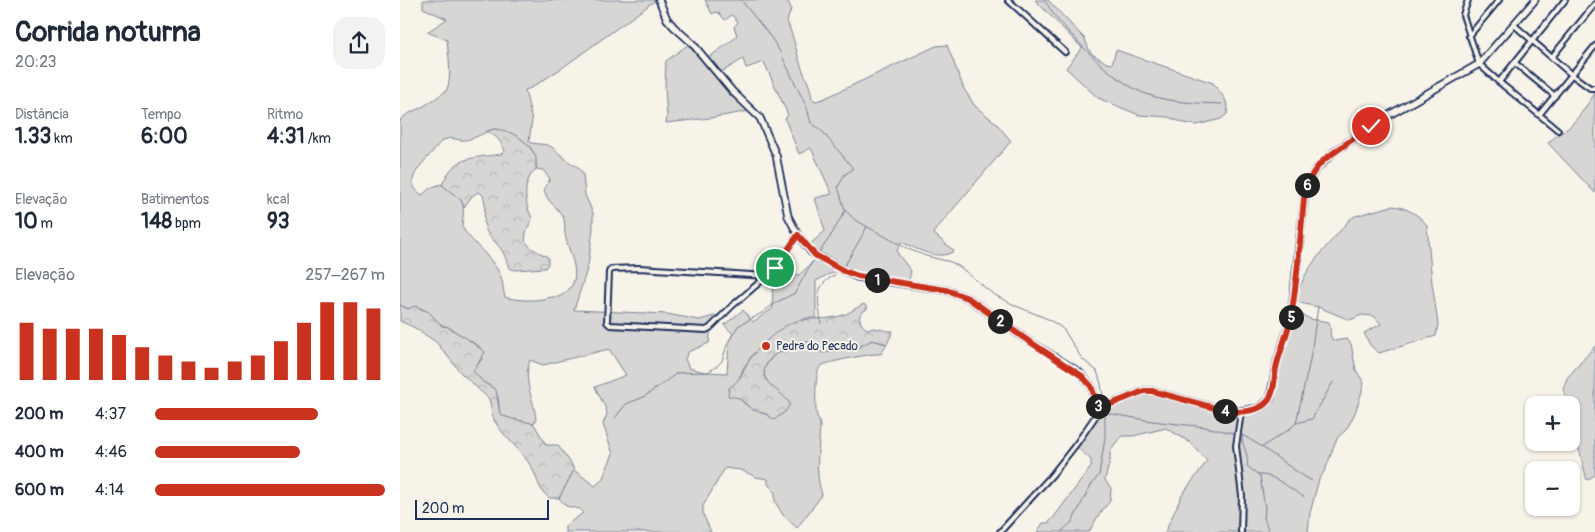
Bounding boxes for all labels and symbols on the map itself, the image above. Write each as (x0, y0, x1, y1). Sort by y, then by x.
pin (1350, 105, 1392, 147)
pin: 6 (1294, 172, 1320, 198)
pin (754, 247, 796, 289)
pin: 1 (864, 268, 890, 292)
pin: 5 (1278, 304, 1304, 330)
pin: 2 (988, 308, 1012, 334)
place label: Pedra do Pecado (776, 339, 858, 354)
marker: Pedra do Pecado (760, 340, 772, 352)
pin: 3 (1086, 394, 1110, 418)
pin: 4 (1212, 398, 1238, 424)
scale bar (415, 497, 549, 520)

